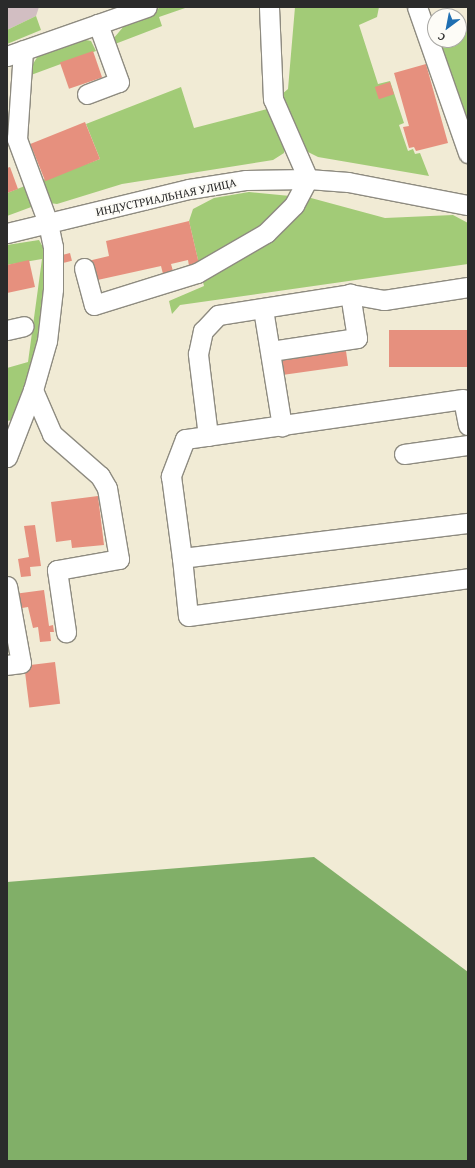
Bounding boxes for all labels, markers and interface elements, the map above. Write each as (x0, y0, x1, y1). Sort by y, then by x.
north arrow (427, 8, 467, 48)
text: С (434, 29, 448, 46)
street label: ИНДУСТРИАЛЬНАЯ УЛИЦА (94, 175, 238, 219)

